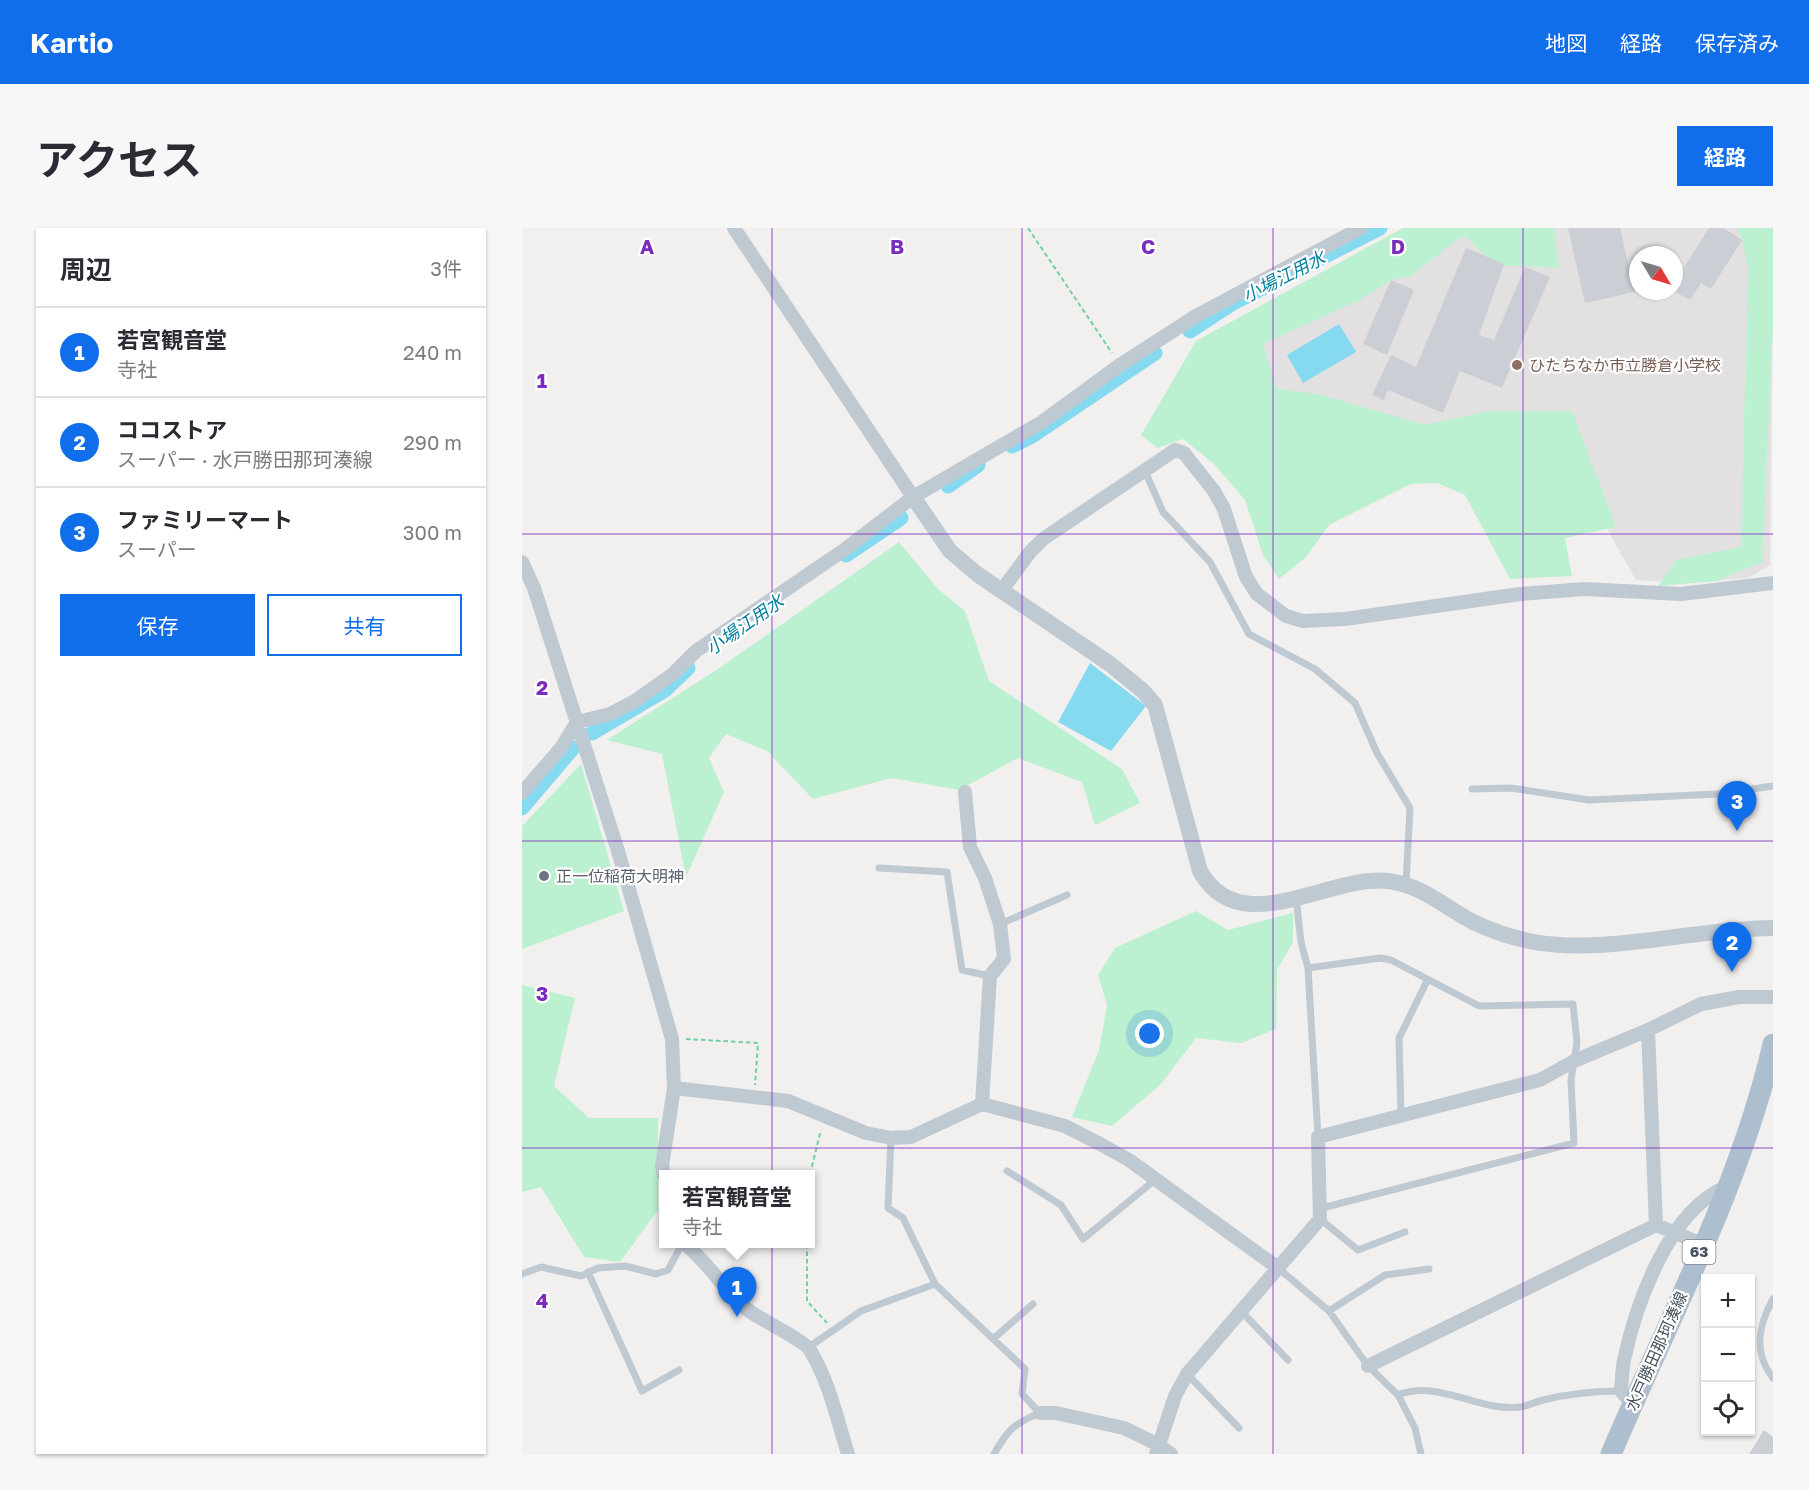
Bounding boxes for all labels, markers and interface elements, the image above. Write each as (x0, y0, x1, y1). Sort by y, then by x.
text: Kartio (30, 26, 113, 59)
text: 地図 (1545, 30, 1587, 56)
text: 経路 (1620, 30, 1662, 56)
text: 保存済み (1695, 30, 1779, 56)
button: 経路 (1677, 126, 1773, 186)
text: アクセス (36, 134, 202, 184)
text: A (640, 234, 654, 258)
text: B (890, 234, 904, 258)
text: C (1141, 234, 1155, 258)
text: D (1391, 234, 1405, 258)
water label: 小場江用水 (1238, 245, 1330, 306)
north arrow (1629, 246, 1683, 300)
text: 周辺 (60, 254, 112, 285)
text: 3件 (430, 256, 462, 280)
text: 若宮観音堂 (117, 326, 227, 353)
text: 1 (74, 340, 85, 364)
text: 240 m (403, 340, 462, 364)
place label: ひたちなか市立勝倉小学校 (1529, 355, 1721, 375)
text: 寺社 (117, 357, 157, 381)
marker: ひたちなか市立勝倉小学校 (1510, 358, 1524, 372)
text: 1 (537, 368, 547, 392)
text: ココストア (117, 416, 227, 443)
text: 2 (73, 430, 86, 454)
text: 290 m (403, 430, 462, 454)
text: スーパー · 水戸勝田那珂湊線 (117, 447, 373, 471)
text: ファミリーマート (117, 506, 293, 533)
text: 3 (73, 520, 86, 544)
text: 300 m (403, 520, 462, 544)
text: スーパー (117, 537, 197, 561)
water label: 小場江用水 (701, 588, 789, 659)
button: 保存 (60, 594, 255, 656)
button: 共有 (267, 594, 462, 656)
text: 2 (536, 675, 548, 699)
pin: 3 (1718, 782, 1756, 831)
place label: 正一位稲荷大明神 (556, 866, 684, 886)
marker: 正一位稲荷大明神 (537, 869, 551, 883)
pin: 2 (1712, 922, 1752, 972)
text: 3 (536, 981, 548, 1005)
your location (1135, 1019, 1164, 1048)
popup (659, 1170, 815, 1248)
text: 若宮観音堂 (682, 1183, 792, 1210)
text: 寺社 (682, 1214, 722, 1238)
road number: 63 (1682, 1240, 1716, 1264)
pin: 1 (718, 1268, 756, 1317)
map controls (1701, 1274, 1755, 1436)
button: + (1701, 1274, 1755, 1328)
text: 4 (536, 1288, 548, 1312)
street label: 水戸勝田那珂湊線 (1621, 1288, 1691, 1414)
button: − (1701, 1328, 1755, 1382)
button: locate (1701, 1382, 1755, 1436)

